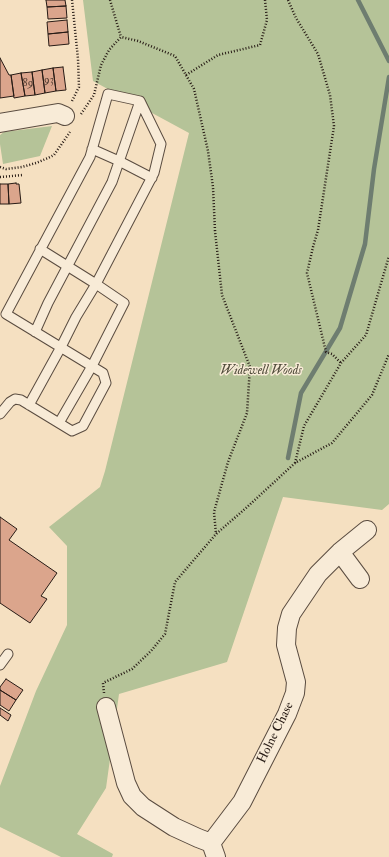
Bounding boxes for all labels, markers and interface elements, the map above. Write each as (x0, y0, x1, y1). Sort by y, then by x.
house number: 93 (44, 74, 54, 88)
house number: 89 (23, 77, 33, 91)
park label: Widewell Woods (220, 363, 302, 379)
street label: Holne Chase (254, 700, 298, 766)

